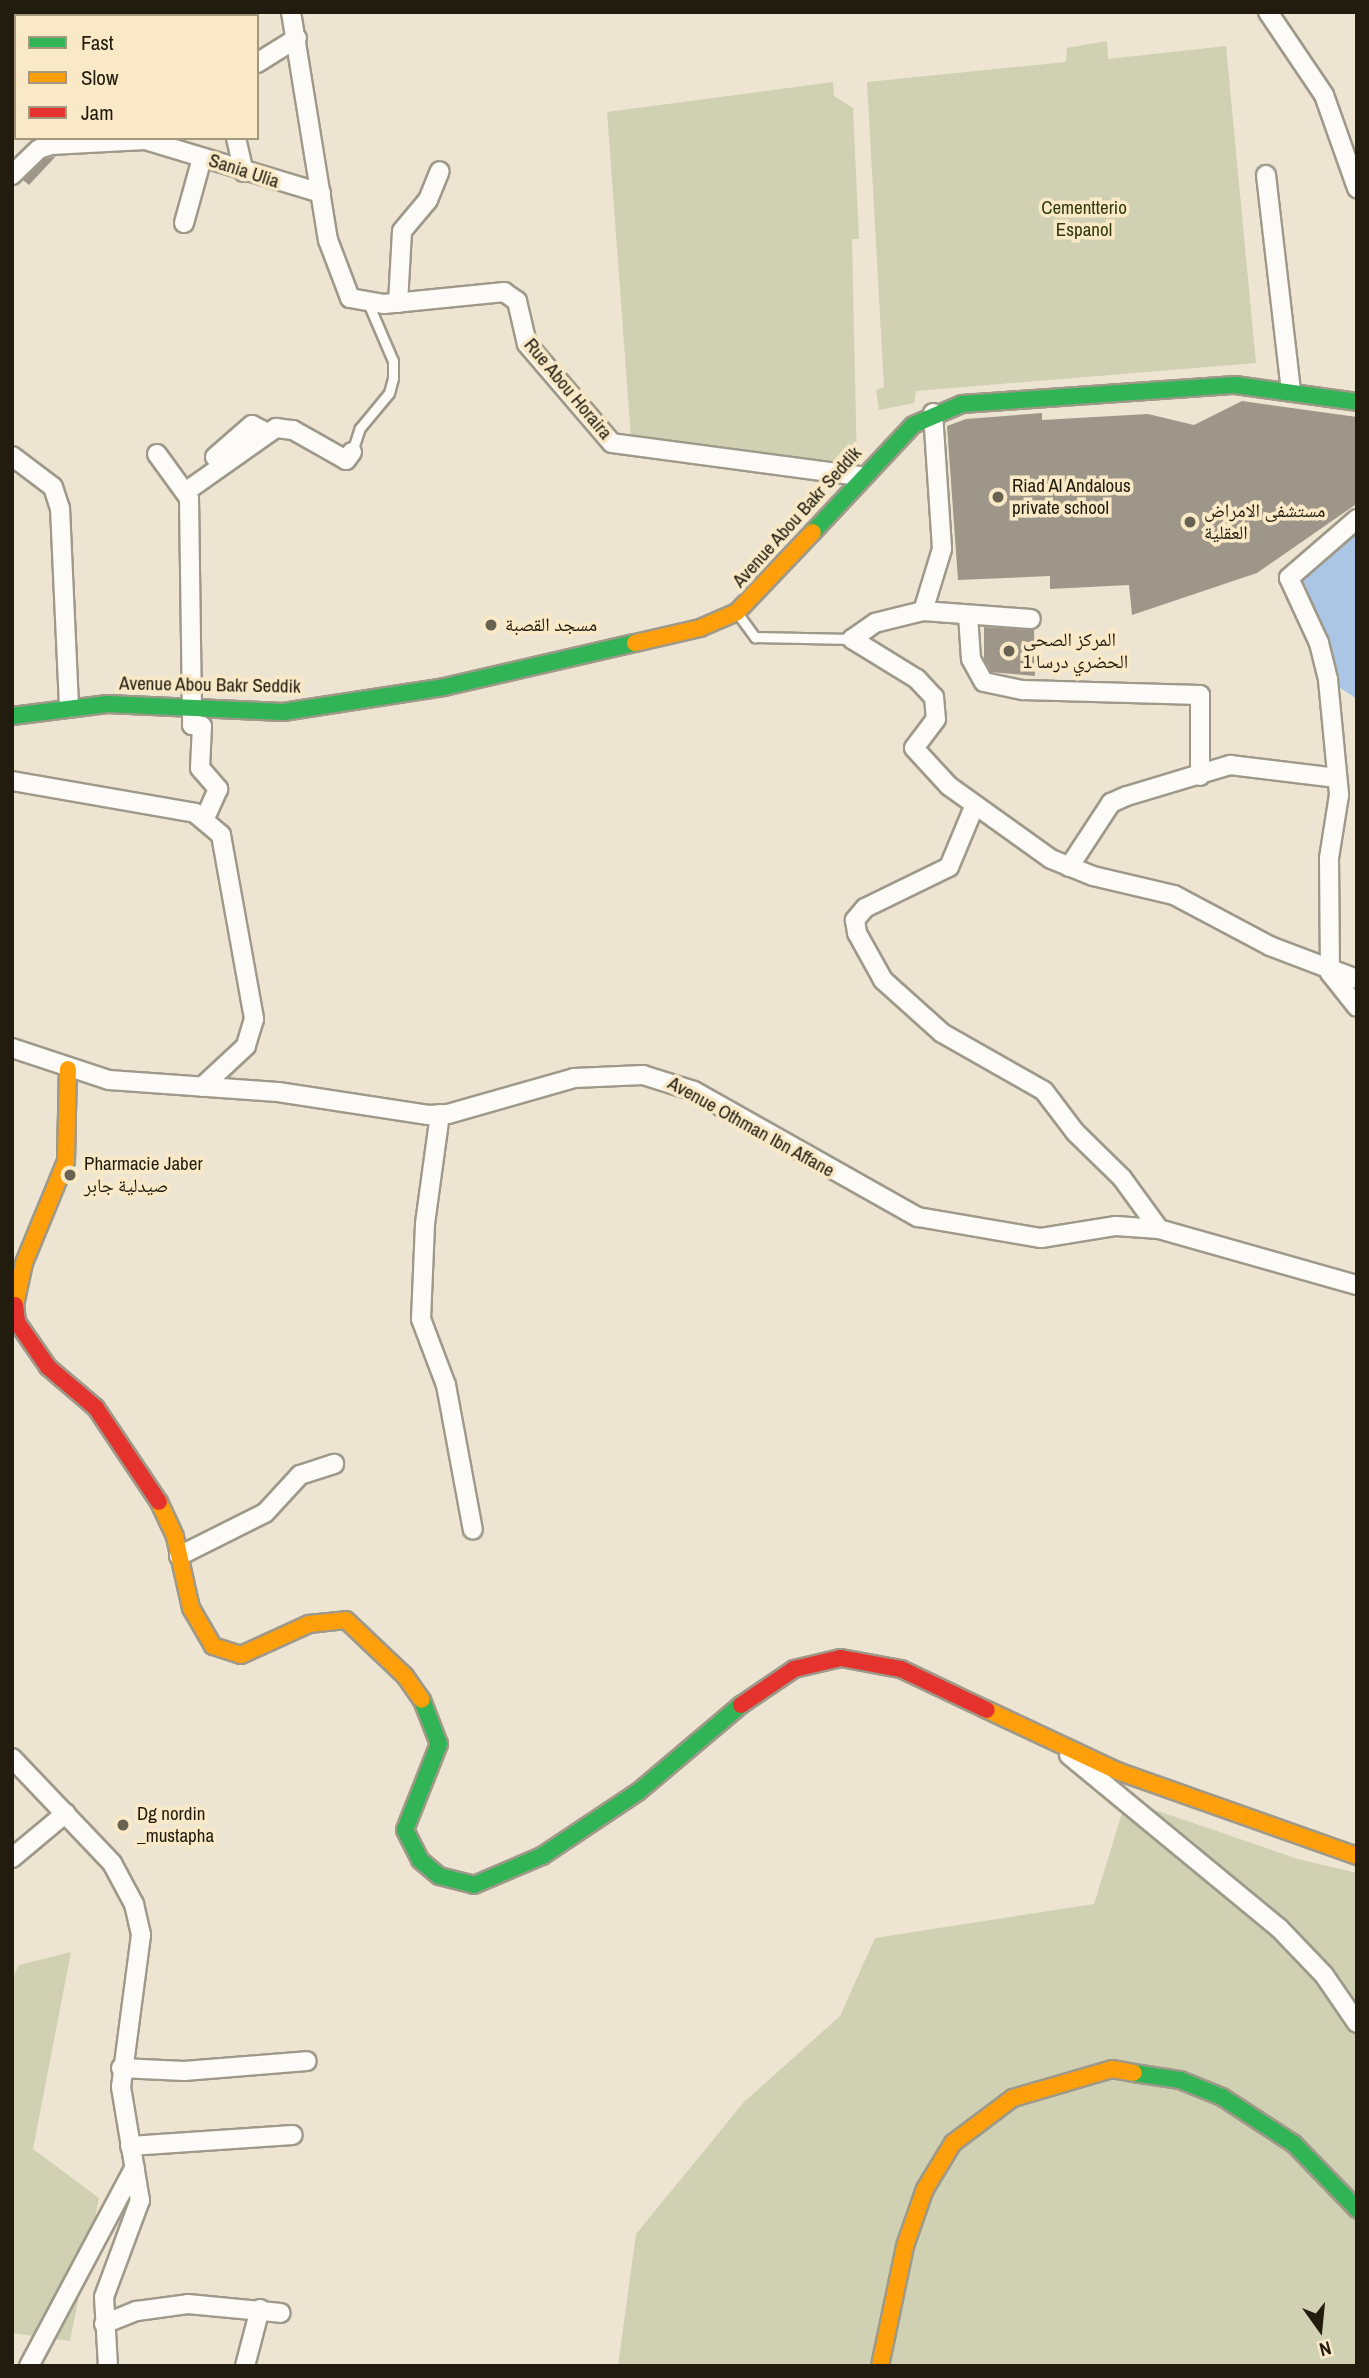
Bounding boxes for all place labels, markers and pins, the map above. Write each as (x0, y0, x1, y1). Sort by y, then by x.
place label: Riad Al Andalous private school (1012, 475, 1132, 519)
marker: Riad Al Andalous private school (990, 489, 1006, 505)
place label: مستشفى الامراض العقلية (1204, 500, 1325, 544)
marker: مستشفى الامراض العقلية (1182, 514, 1198, 530)
place label: مسجد القصبة (505, 614, 597, 636)
marker: مسجد القصبة (483, 617, 499, 633)
place label: المركز الصحي الحضري درسا 1 (1023, 629, 1128, 673)
marker: المركز الصحي الحضري درسا 1 (1001, 643, 1017, 659)
place label: Pharmacie Jaber صيدلية جابر (84, 1153, 203, 1197)
marker: Pharmacie Jaber صيدلية جابر (62, 1167, 78, 1183)
place label: Dg nordin _mustapha (137, 1803, 214, 1847)
marker: Dg nordin _mustapha (115, 1817, 131, 1833)

